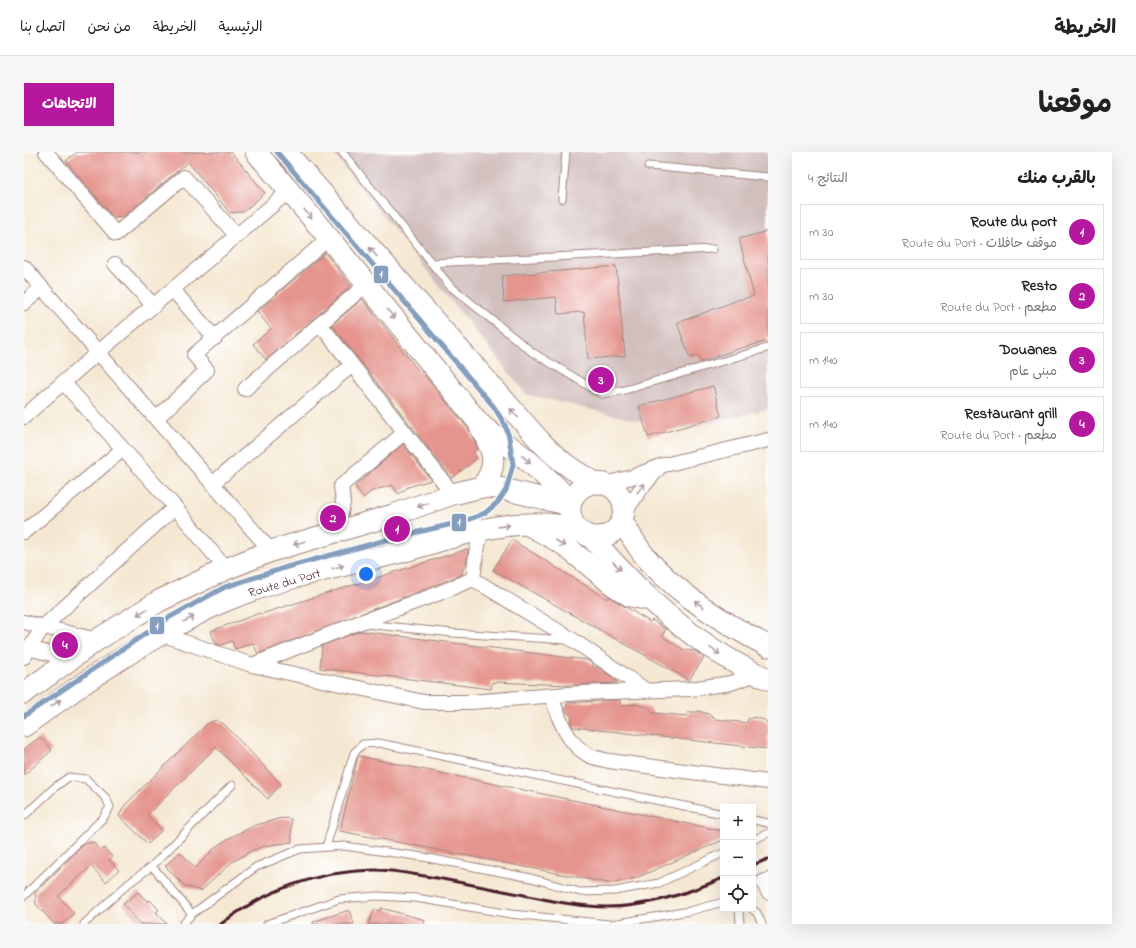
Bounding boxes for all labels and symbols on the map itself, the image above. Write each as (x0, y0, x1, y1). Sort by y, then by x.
one-way arrow (304, 208, 313, 219)
one-way arrow (369, 247, 378, 257)
line badge: 1 (373, 265, 389, 284)
text: 1 (379, 267, 383, 283)
one-way arrow (386, 308, 395, 319)
pin: 3 (588, 365, 614, 395)
one-way arrow (510, 407, 519, 418)
one-way arrow (521, 455, 531, 464)
one-way arrow (637, 483, 646, 494)
one-way arrow (418, 501, 430, 509)
pin: 2 (320, 503, 346, 533)
line badge: 1 (451, 513, 467, 532)
pin: 1 (384, 514, 410, 544)
text: 1 (457, 515, 461, 531)
one-way arrow (497, 522, 510, 530)
one-way arrow (293, 540, 306, 547)
one-way arrow (554, 540, 566, 548)
one-way arrow (612, 561, 622, 571)
one-way arrow (331, 563, 344, 571)
street label: Route du Port (246, 564, 324, 603)
your location (356, 564, 376, 584)
one-way arrow (694, 599, 705, 608)
one-way arrow (137, 608, 148, 616)
one-way arrow (183, 614, 195, 622)
line badge: 1 (149, 616, 165, 635)
text: 1 (155, 619, 159, 635)
pin: 4 (52, 630, 78, 660)
one-way arrow (710, 647, 721, 655)
one-way arrow (50, 699, 61, 707)

